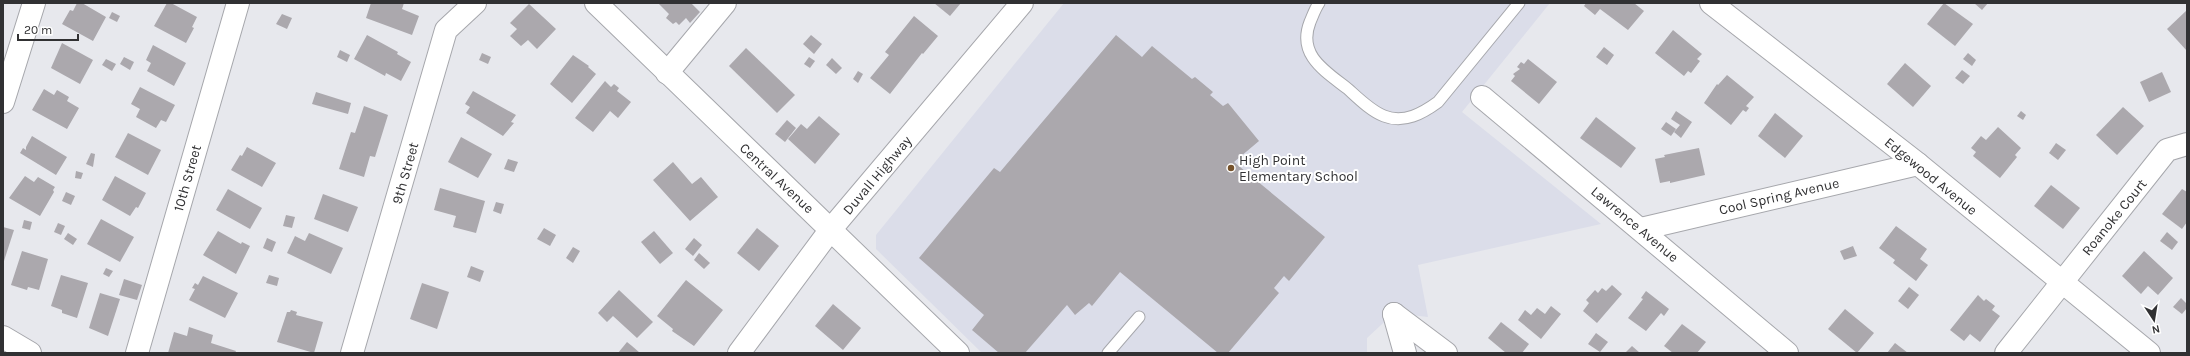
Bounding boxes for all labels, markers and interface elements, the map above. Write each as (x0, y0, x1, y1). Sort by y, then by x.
scale bar (18, 16, 78, 42)
text: 20 m (24, 23, 52, 37)
street label: Duvall Highway (839, 132, 916, 218)
street label: Edgewood Avenue (1881, 134, 1980, 219)
street label: 9th Street (389, 140, 422, 206)
street label: Central Avenue (736, 140, 817, 217)
street label: 10th Street (170, 143, 205, 213)
place label: High Point Elementary School (1239, 152, 1358, 185)
marker: High Point Elementary School (1226, 163, 1236, 173)
street label: Cool Spring Avenue (1717, 174, 1841, 219)
street label: Roanoke Court (2078, 176, 2150, 259)
street label: Lawrence Avenue (1588, 183, 1682, 266)
north arrow (2134, 300, 2174, 340)
text: N (2151, 322, 2161, 336)

